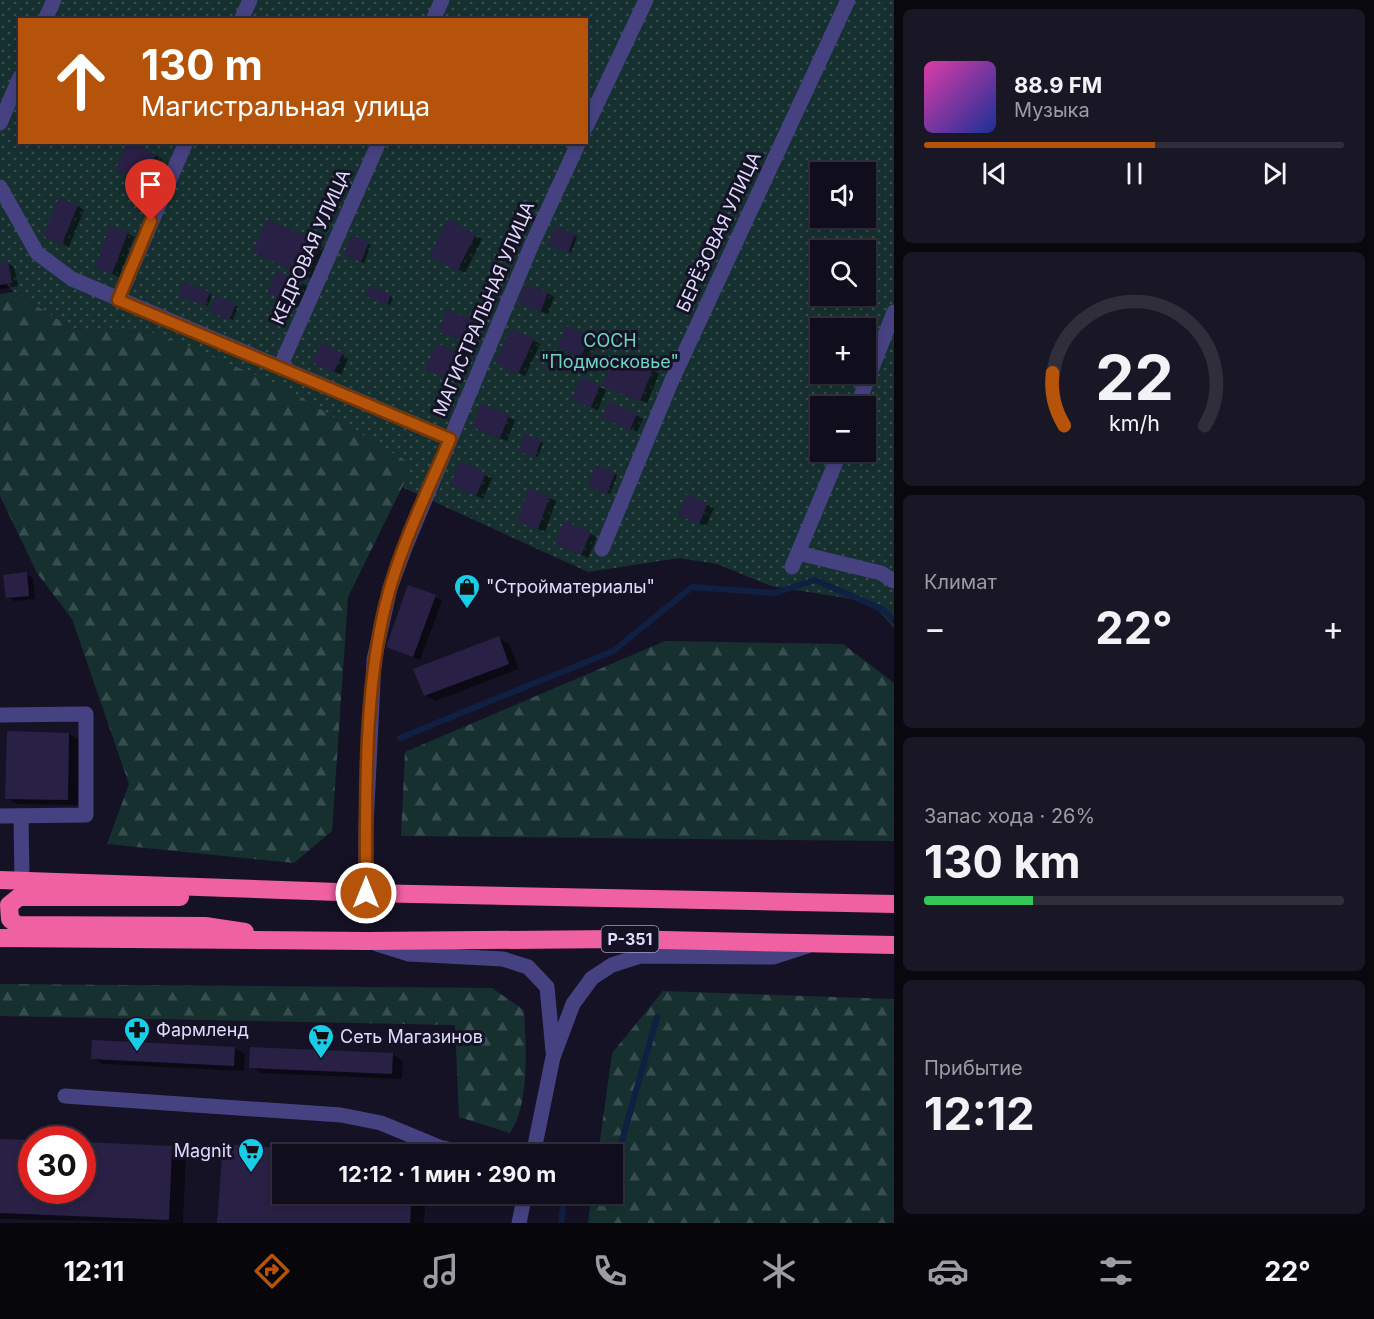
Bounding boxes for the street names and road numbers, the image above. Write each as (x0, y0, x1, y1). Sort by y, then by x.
street label: БЕРЁЗОВАЯ УЛИЦА (671, 148, 765, 315)
street label: КЕДРОВАЯ УЛИЦА (267, 166, 354, 328)
street label: МАГИСТРАЛЬНАЯ УЛИЦА (429, 198, 538, 419)
road number: Р-351 (602, 926, 658, 952)

